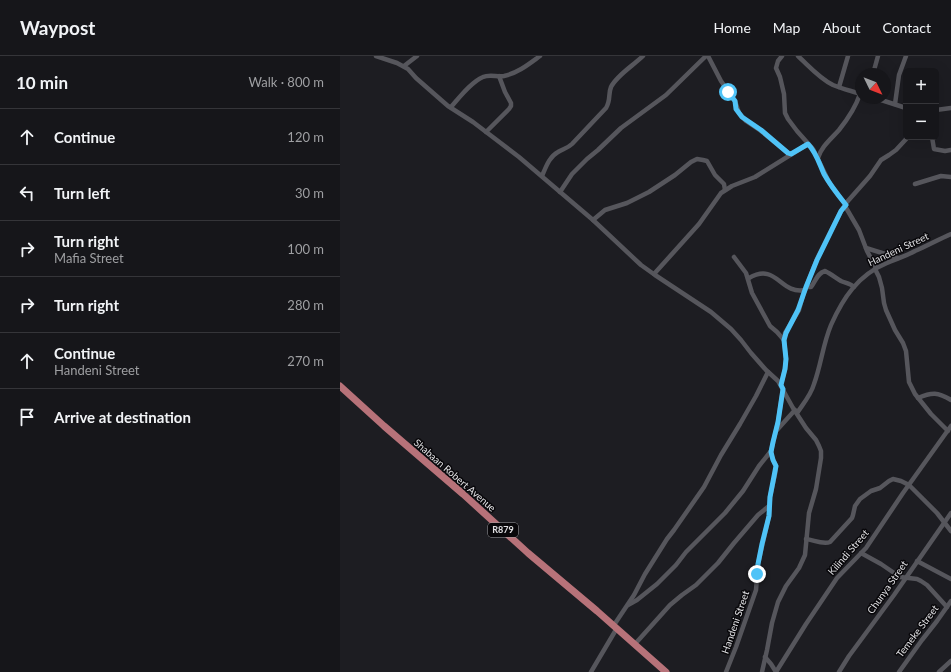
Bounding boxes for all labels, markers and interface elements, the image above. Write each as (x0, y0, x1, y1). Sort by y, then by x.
text: Waypost (20, 16, 95, 39)
text: Home (713, 19, 751, 36)
text: Map (773, 19, 800, 36)
text: About (822, 19, 860, 36)
text: Contact (882, 19, 931, 36)
north arrow (855, 68, 891, 104)
map controls (903, 68, 939, 140)
button: + (903, 68, 939, 104)
text: 10 min (16, 72, 68, 93)
text: Walk · 800 m (248, 74, 324, 90)
route start (719, 83, 737, 101)
button: − (903, 104, 939, 140)
icon: ahead (16, 126, 38, 148)
text: Continue (54, 128, 115, 146)
text: 120 m (287, 129, 324, 145)
icon: left (16, 182, 38, 204)
text: Turn left (54, 184, 110, 202)
text: 30 m (295, 185, 324, 201)
street label: Handeni Street (866, 229, 931, 268)
text: Turn right (54, 232, 119, 250)
icon: right (16, 238, 38, 260)
text: 100 m (287, 241, 324, 257)
text: Mafia Street (54, 250, 124, 266)
icon: right (16, 294, 38, 316)
text: Turn right (54, 296, 119, 314)
text: 280 m (287, 297, 324, 313)
text: Continue (54, 344, 115, 362)
icon: ahead (16, 350, 38, 372)
text: 270 m (287, 353, 324, 369)
text: Handeni Street (54, 362, 140, 378)
icon: arrive (16, 406, 38, 428)
text: Arrive at destination (54, 408, 191, 426)
street label: Shabaan Robert Avenue (412, 436, 498, 514)
road number: R879 (488, 523, 518, 537)
street label: Kilindi Street (825, 527, 871, 577)
street label: Chunya Street (864, 558, 910, 616)
route end (748, 565, 766, 583)
street label: Handeni Street (719, 589, 752, 655)
street label: Temeke Street (893, 602, 941, 660)

